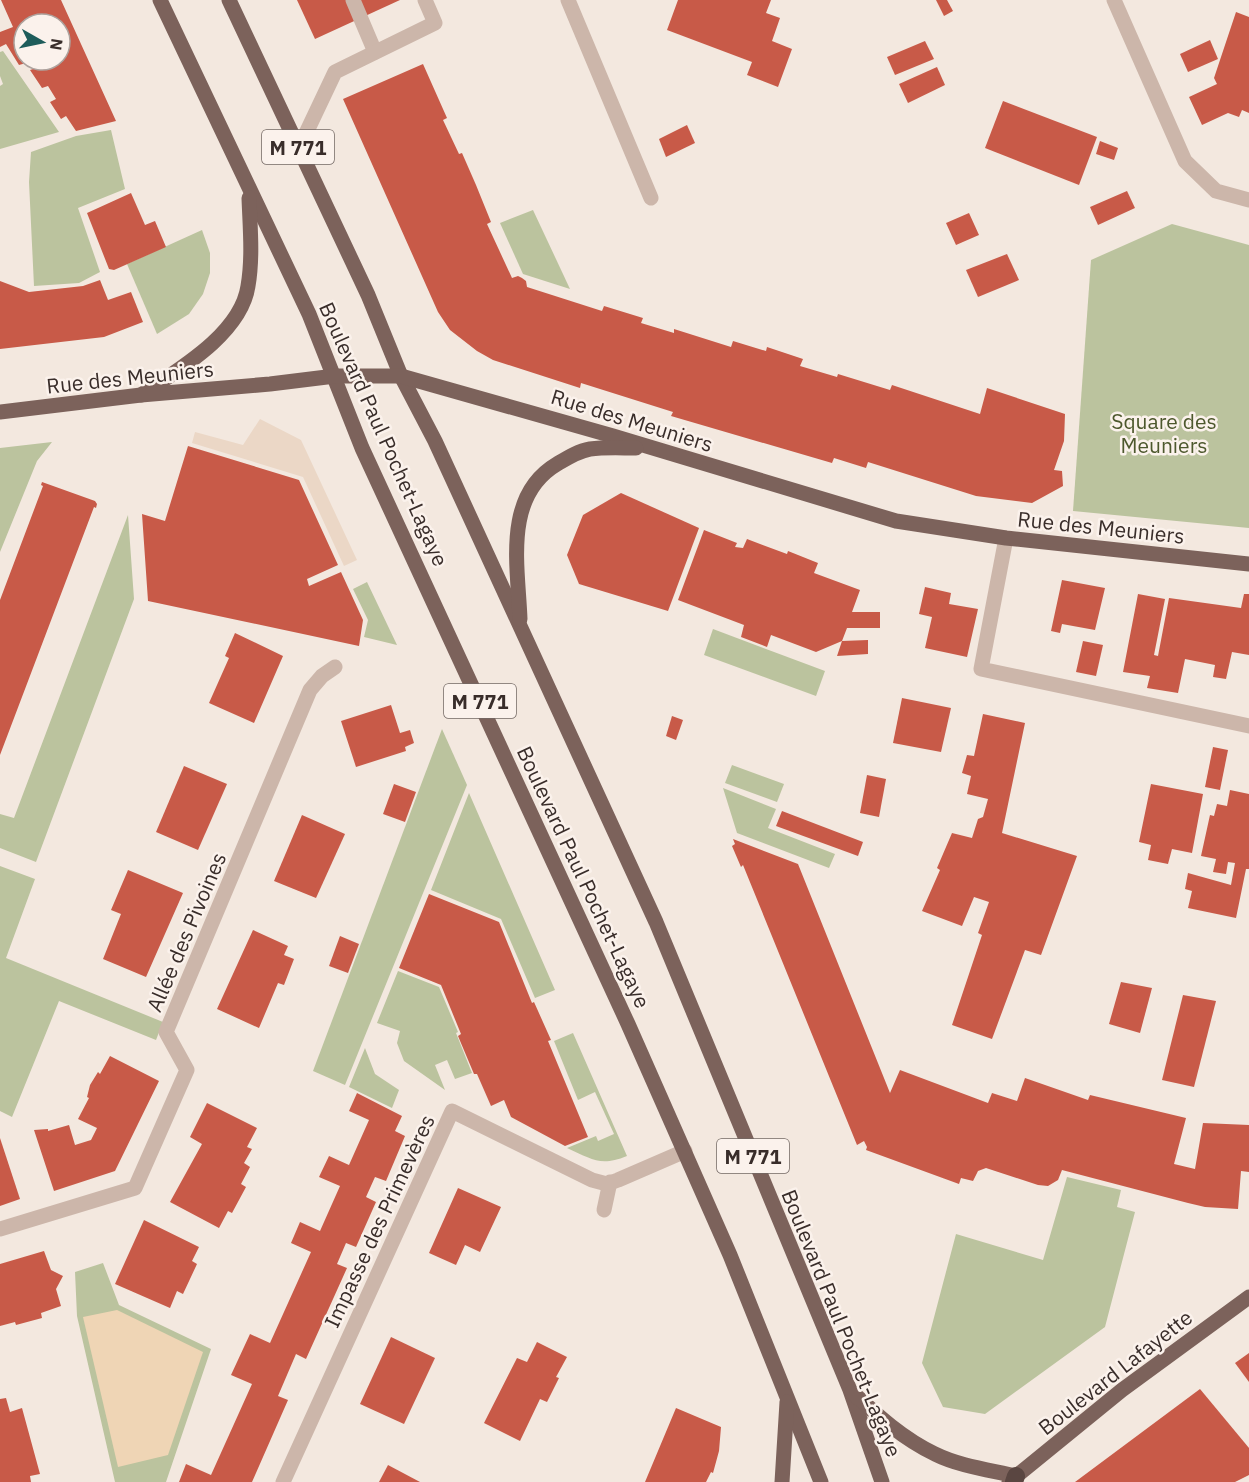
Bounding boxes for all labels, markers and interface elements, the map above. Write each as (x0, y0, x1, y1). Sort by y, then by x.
north arrow (12, 12, 72, 72)
text: N (46, 37, 68, 52)
road number: M 771 (262, 130, 334, 164)
street label: Boulevard Paul Pochet-Lagaye (313, 298, 455, 570)
street label: Rue des Meuniers (45, 354, 215, 400)
street label: Rue des Meuniers (548, 382, 716, 458)
park label: Square des Meuniers (1111, 407, 1217, 459)
street label: Rue des Meuniers (1016, 504, 1186, 550)
road number: M 771 (444, 684, 516, 718)
street label: Boulevard Paul Pochet-Lagaye (511, 741, 657, 1013)
street label: Allée des Pivoines (140, 848, 232, 1016)
street label: Impasse des Primevères (317, 1110, 441, 1332)
road number: M 771 (717, 1139, 789, 1173)
street label: Boulevard Paul Pochet-Lagaye (775, 1185, 909, 1461)
street label: Boulevard Lafayette (1032, 1303, 1198, 1441)

